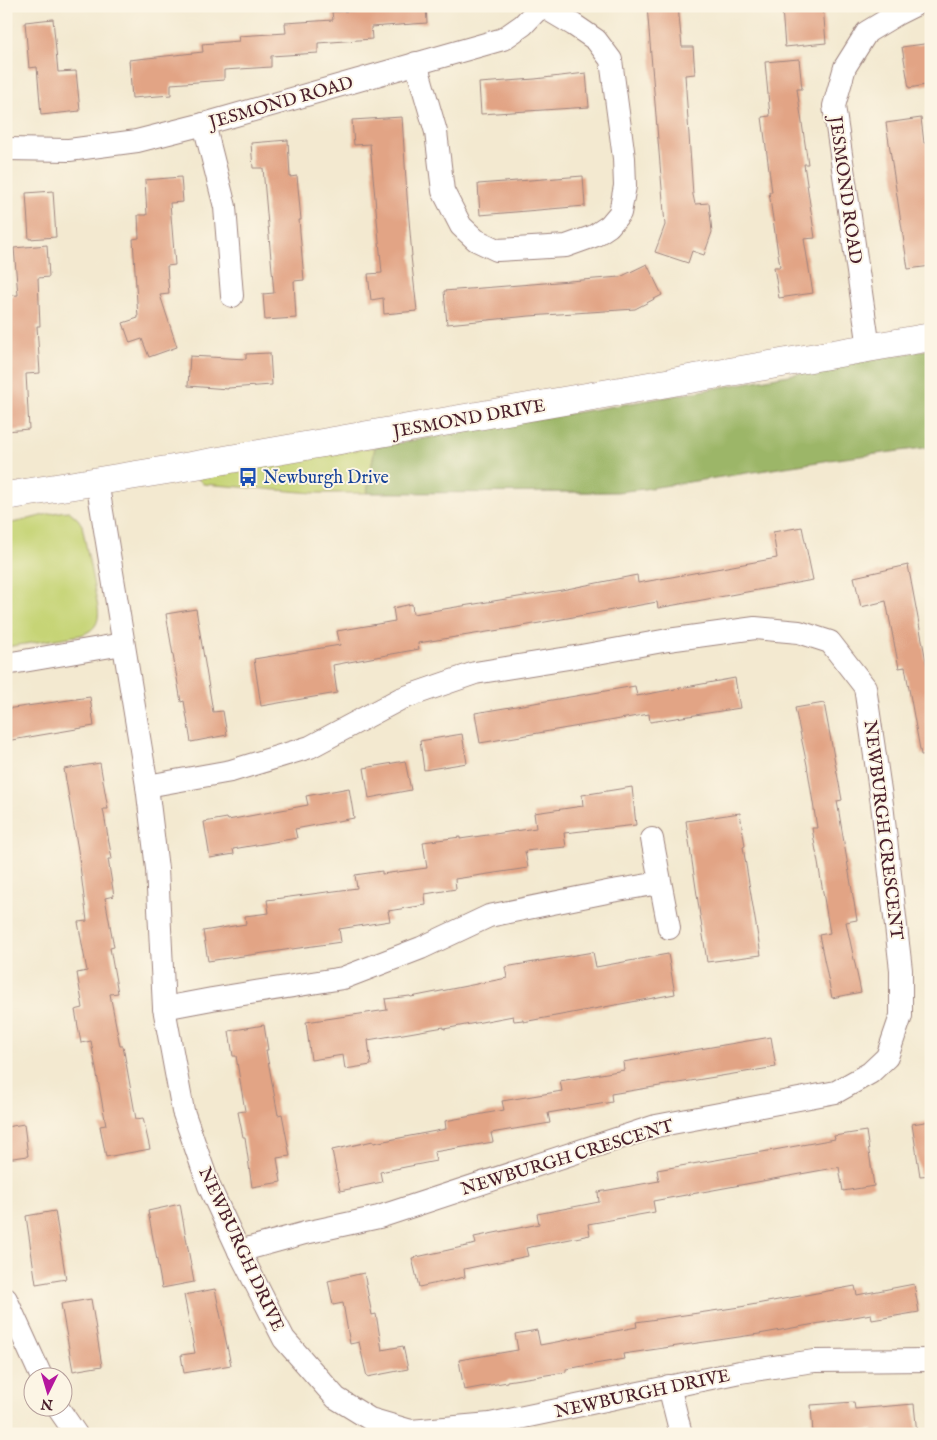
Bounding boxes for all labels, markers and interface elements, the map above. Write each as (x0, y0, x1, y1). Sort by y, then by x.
street label: JESMOND ROAD (205, 72, 356, 136)
street label: JESMOND ROAD (822, 113, 866, 266)
street label: JESMOND DRIVE (389, 395, 547, 445)
bus stop icon: Newburgh Drive (237, 466, 259, 488)
place label: Newburgh Drive (263, 467, 389, 490)
street label: NEWBURGH CRESCENT (858, 719, 907, 941)
street label: NEWBURGH CRESCENT (458, 1115, 676, 1202)
street label: NEWBURGH DRIVE (192, 1164, 289, 1335)
street label: NEWBURGH DRIVE (553, 1365, 732, 1424)
north arrow (22, 1368, 72, 1418)
text: N (40, 1394, 55, 1414)

